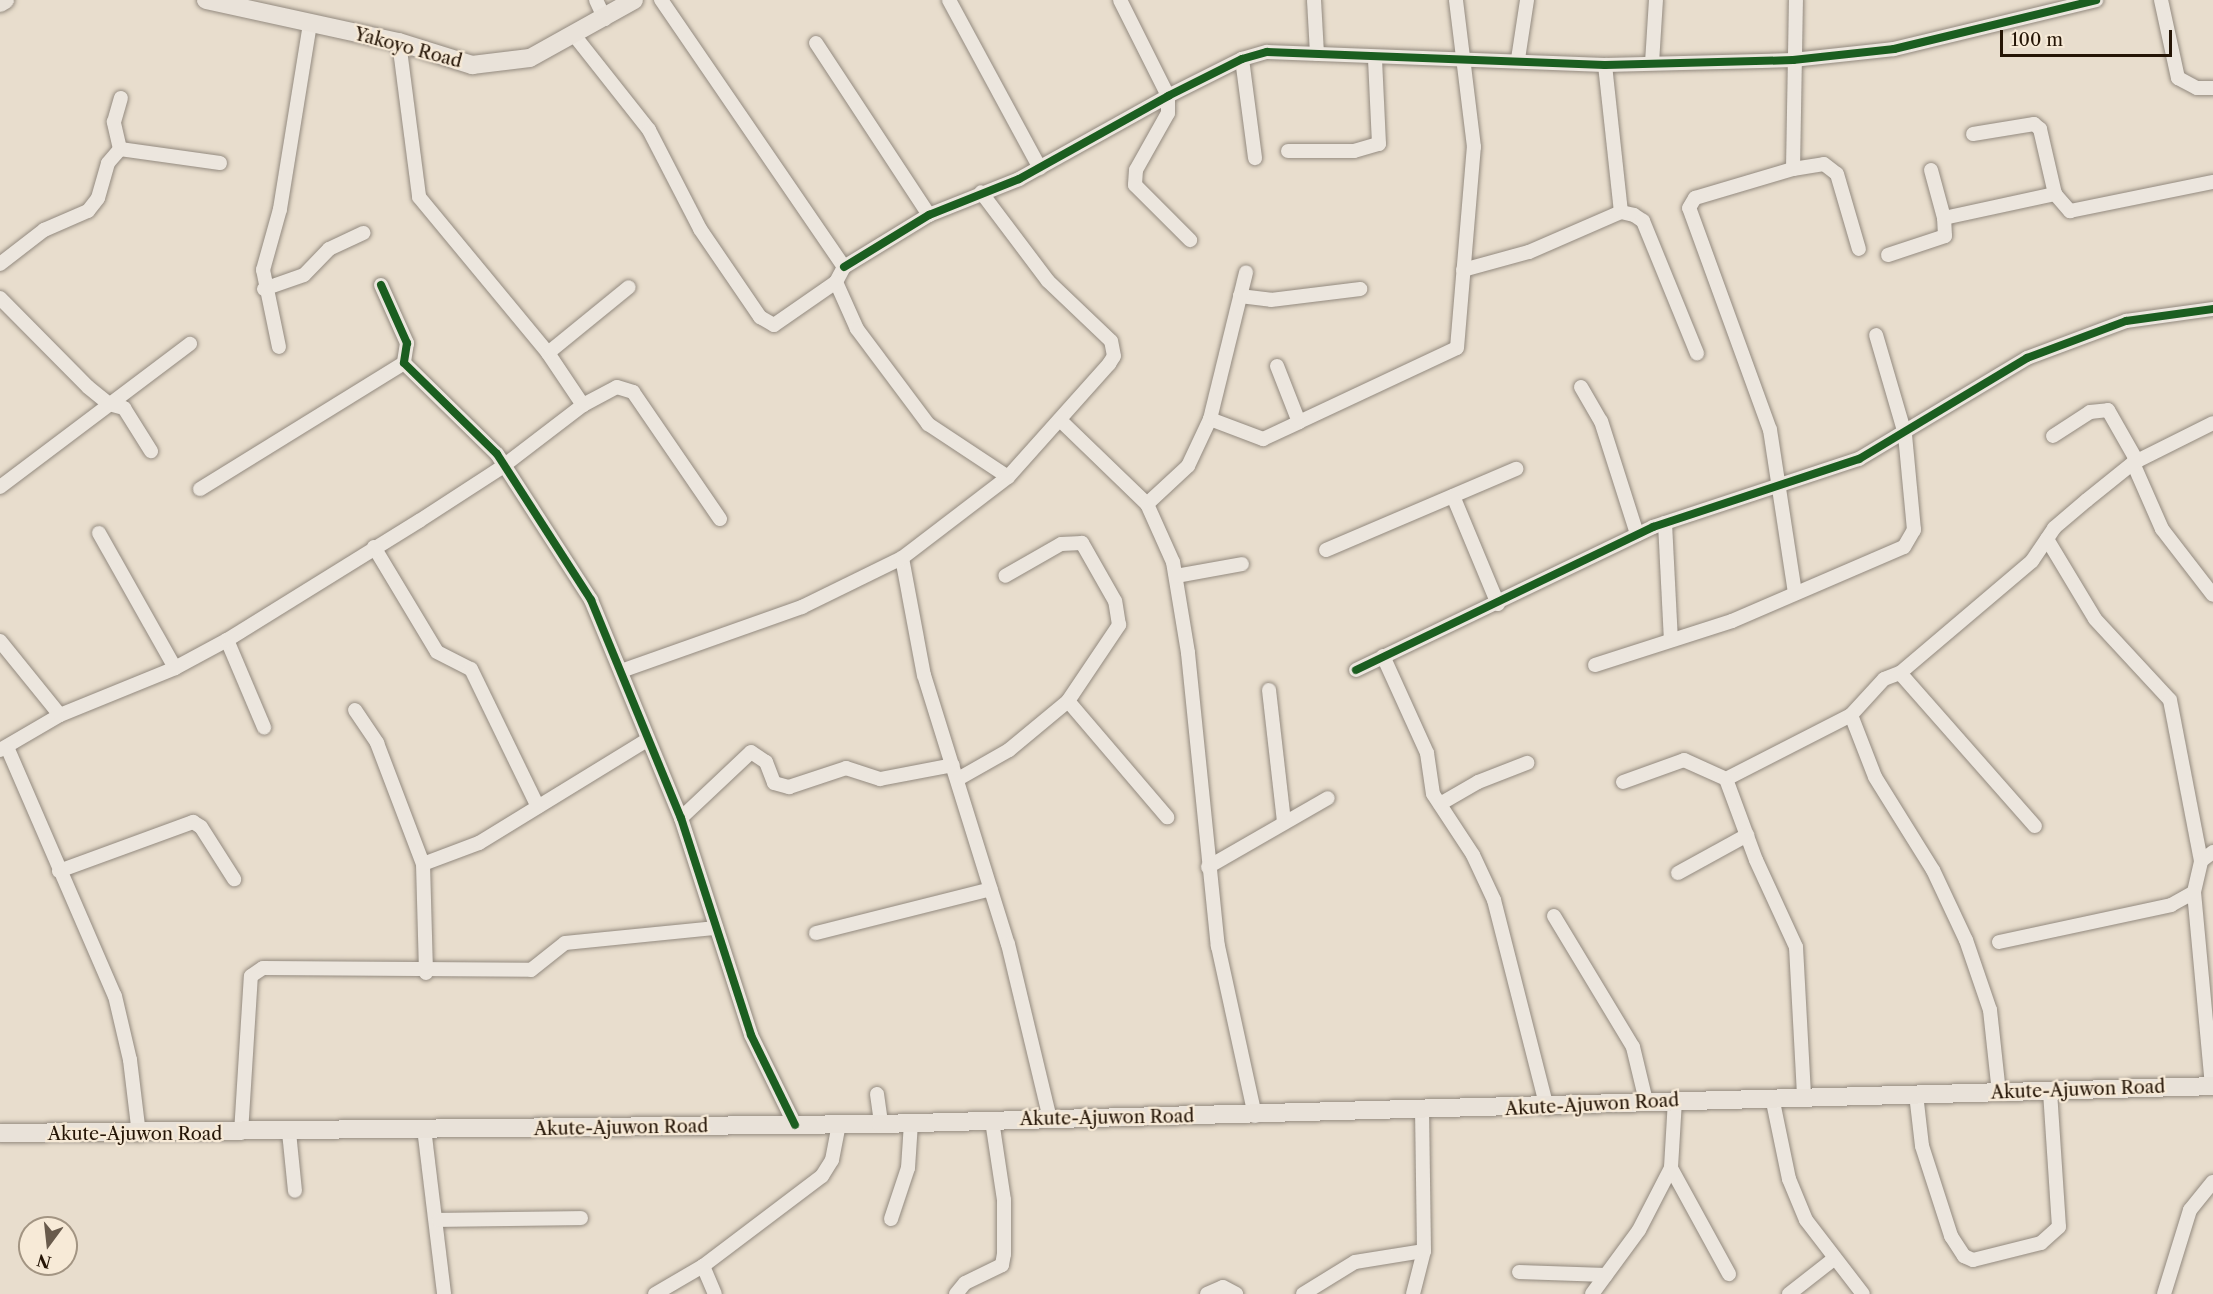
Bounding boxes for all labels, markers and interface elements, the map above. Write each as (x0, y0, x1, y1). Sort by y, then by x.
scale bar (2003, 18, 2176, 56)
street label: Yakoyo Road (352, 23, 464, 73)
text: 100 m (2011, 29, 2063, 51)
street label: Akute-Ajuwon Road (1990, 1076, 2166, 1104)
street label: Akute-Ajuwon Road (1504, 1090, 1680, 1120)
street label: Akute-Ajuwon Road (1020, 1106, 1194, 1130)
street label: Akute-Ajuwon Road (534, 1116, 708, 1140)
street label: Akute-Ajuwon Road (48, 1123, 222, 1145)
north arrow (18, 1216, 78, 1276)
text: N (35, 1250, 53, 1273)

